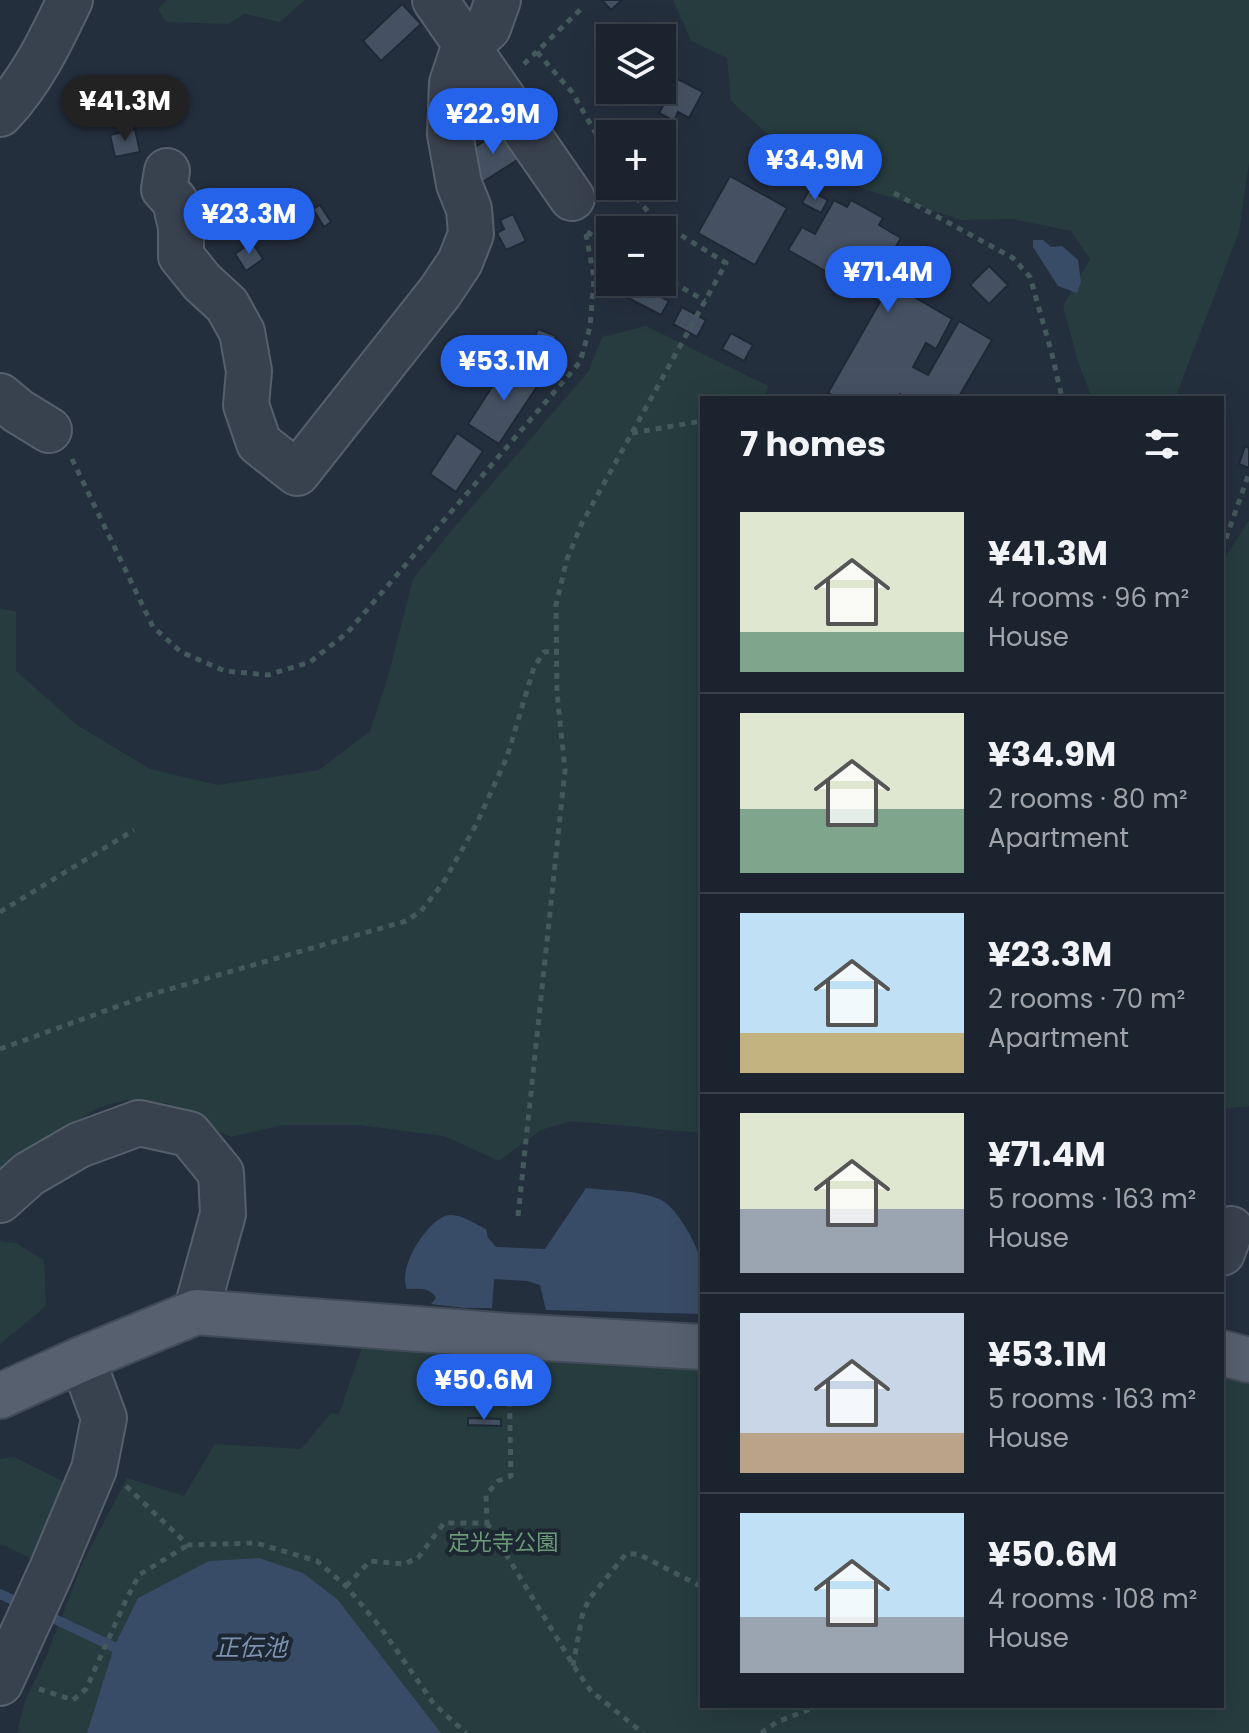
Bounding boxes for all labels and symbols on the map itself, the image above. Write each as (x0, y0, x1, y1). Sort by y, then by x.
pin: ¥41.3M (60, 75, 190, 143)
pin: ¥22.9M (428, 88, 558, 156)
pin: ¥34.9M (750, 134, 880, 202)
pin: ¥23.3M (184, 188, 314, 256)
pin: ¥71.4M (823, 246, 953, 314)
pin: ¥53.1M (439, 335, 569, 403)
pin: ¥50.6M (419, 1354, 549, 1422)
park label: 定光寺公園 (448, 1527, 558, 1558)
water label: 正伝池 (215, 1631, 289, 1664)

